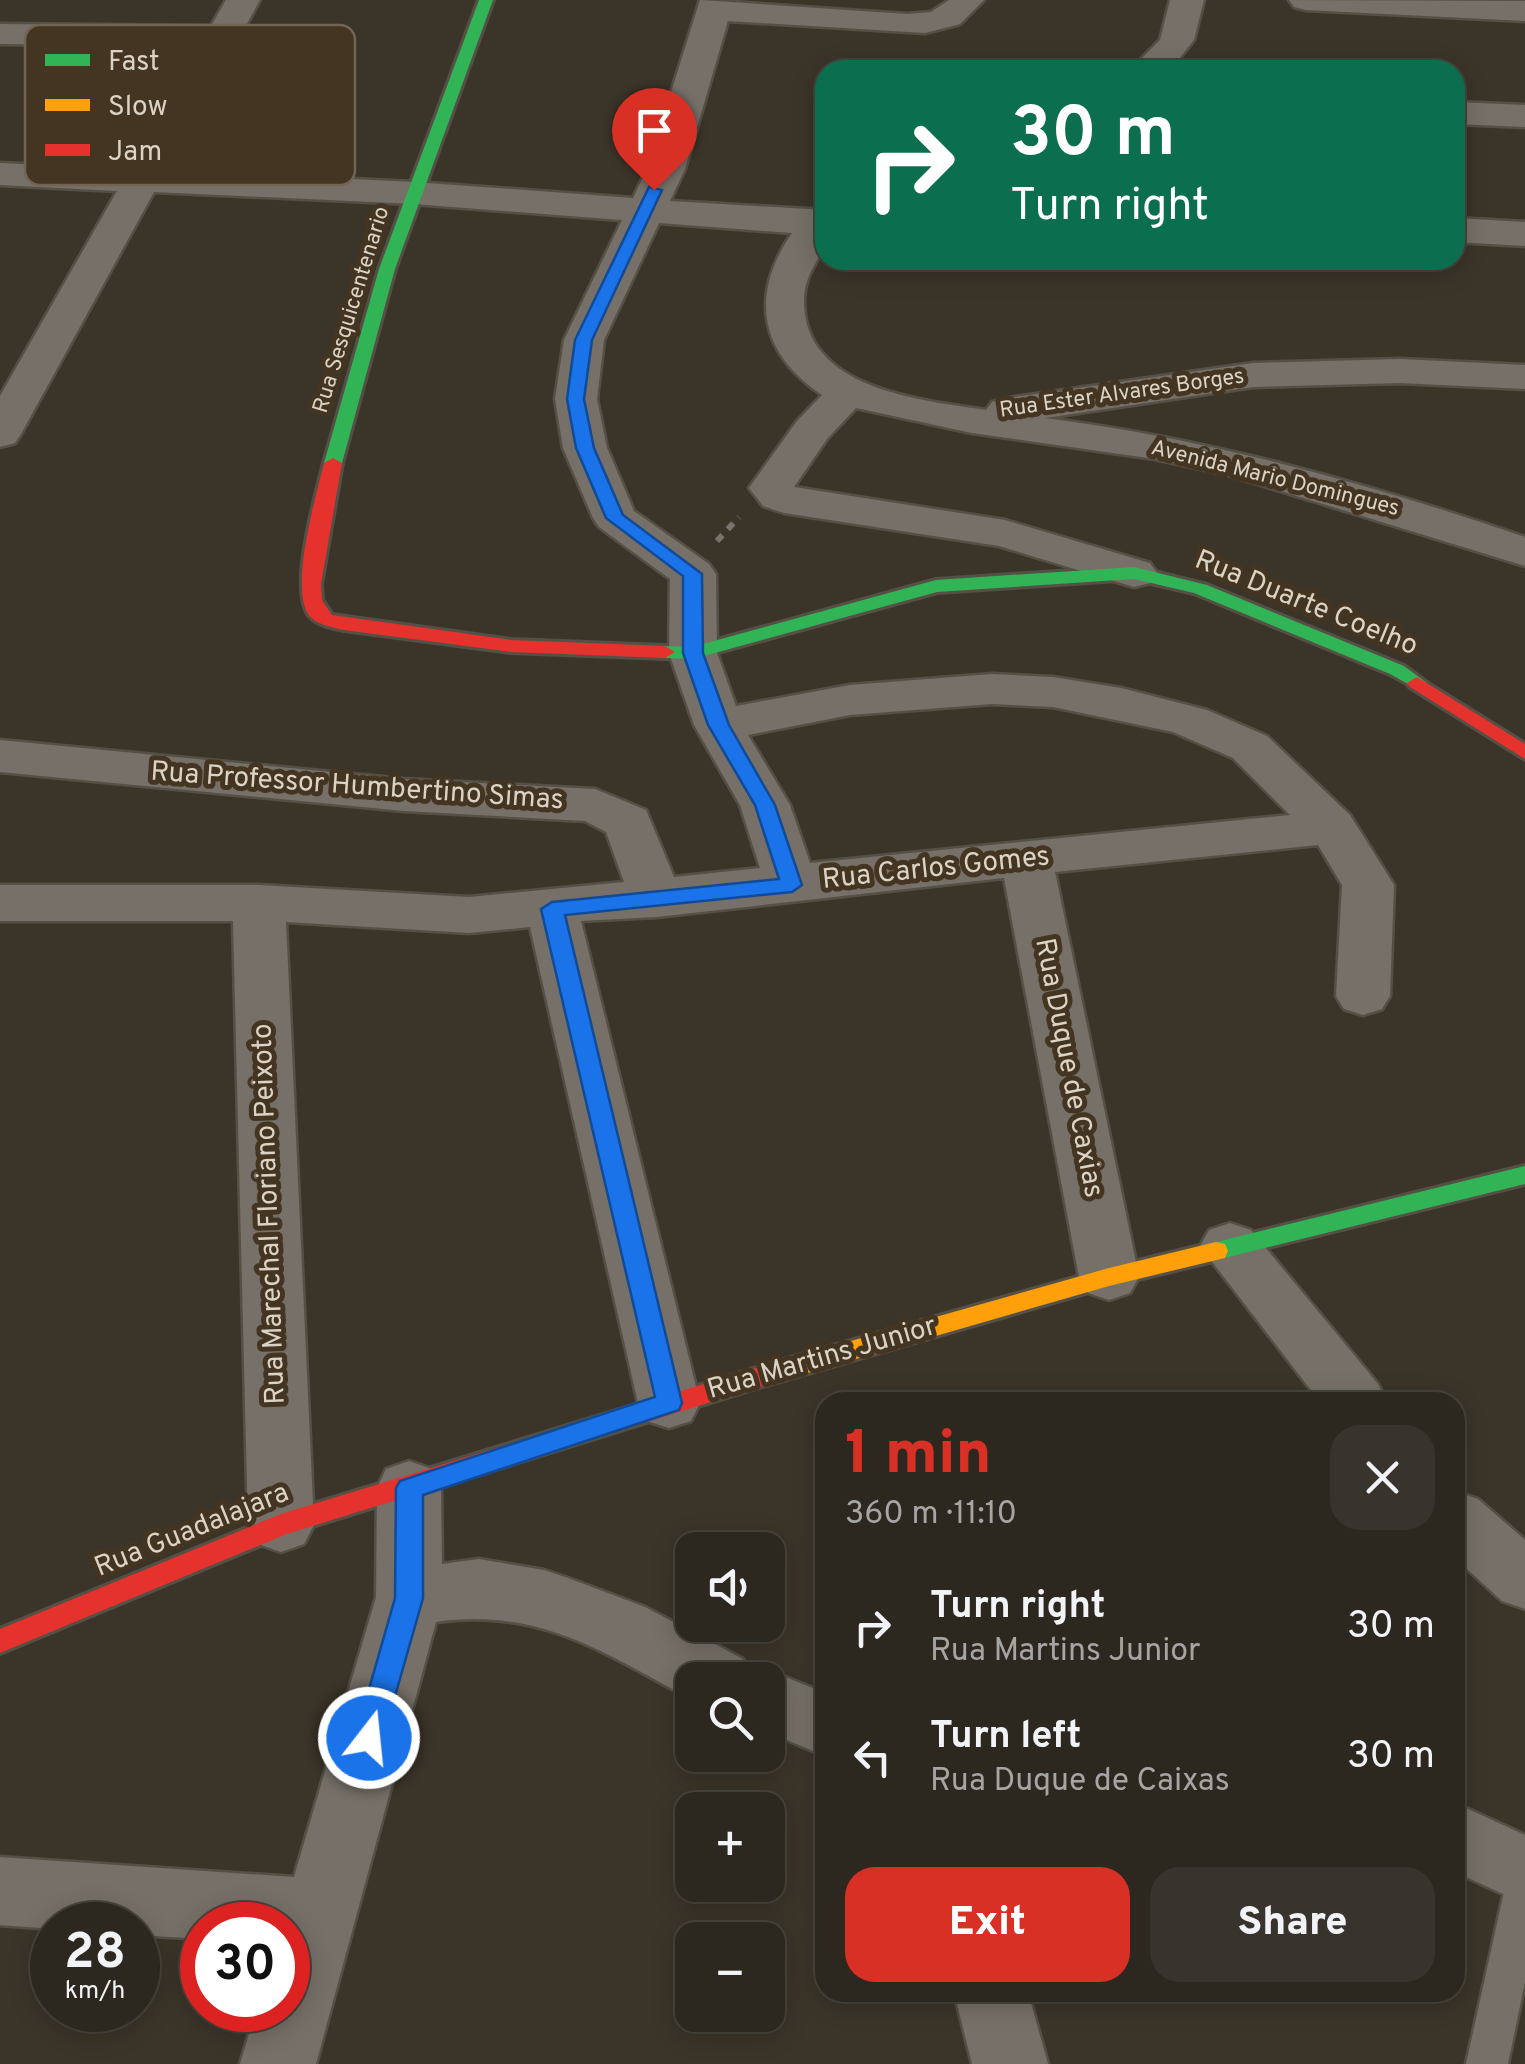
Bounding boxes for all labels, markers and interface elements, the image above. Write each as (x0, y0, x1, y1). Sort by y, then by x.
legend (25, 25, 355, 185)
text: Fast (108, 45, 160, 81)
pin (612, 88, 697, 191)
text: Slow (108, 90, 167, 126)
text: 30 m (1010, 92, 1176, 181)
icon: right (845, 100, 975, 230)
icon: arrive (627, 103, 682, 158)
text: Jam (108, 135, 162, 171)
text: Turn right (1010, 179, 1209, 236)
street label: Rua Sesquicentenario (308, 203, 396, 417)
street label: Rua Ester Alvares Borges (998, 363, 1246, 425)
street label: Avenida Mario Domingues (1148, 435, 1402, 523)
street label: Rua Duarte Coelho (1189, 543, 1423, 665)
street label: Rua Professor Humbertino Simas (149, 755, 565, 819)
street label: Rua Carlos Gomes (820, 839, 1052, 899)
street label: Rua Duque de Caxias (1025, 935, 1111, 1201)
street label: Rua Marechal Floriano Peixoto (245, 1023, 295, 1405)
street label: Rua Martins Junior (703, 1309, 941, 1409)
text: 1 min (845, 1419, 992, 1495)
button: close (1330, 1425, 1435, 1530)
street label: Rua Guadalajara (90, 1476, 294, 1586)
text: 360 m · 11:10 (845, 1495, 1017, 1535)
map controls (675, 1532, 785, 2032)
button: sound (675, 1532, 785, 1642)
text: Turn right (930, 1583, 1105, 1632)
icon: right (845, 1600, 900, 1655)
text: 30 m (1347, 1603, 1435, 1652)
text: Rua Martins Junior (930, 1632, 1200, 1672)
button: search (675, 1662, 785, 1772)
position arrow (317, 1686, 421, 1790)
text: Turn left (930, 1713, 1082, 1762)
icon: left (845, 1730, 900, 1785)
text: 30 m (1347, 1733, 1435, 1782)
text: Rua Duque de Caixas (930, 1762, 1230, 1802)
button: + (675, 1792, 785, 1902)
button: Exit (845, 1867, 1130, 1982)
button: Share (1150, 1867, 1435, 1982)
speed limit sign: 30 (180, 1902, 310, 2032)
button: − (675, 1922, 785, 2032)
text: 28 (64, 1923, 126, 1986)
text: km/h (65, 1976, 125, 2008)

